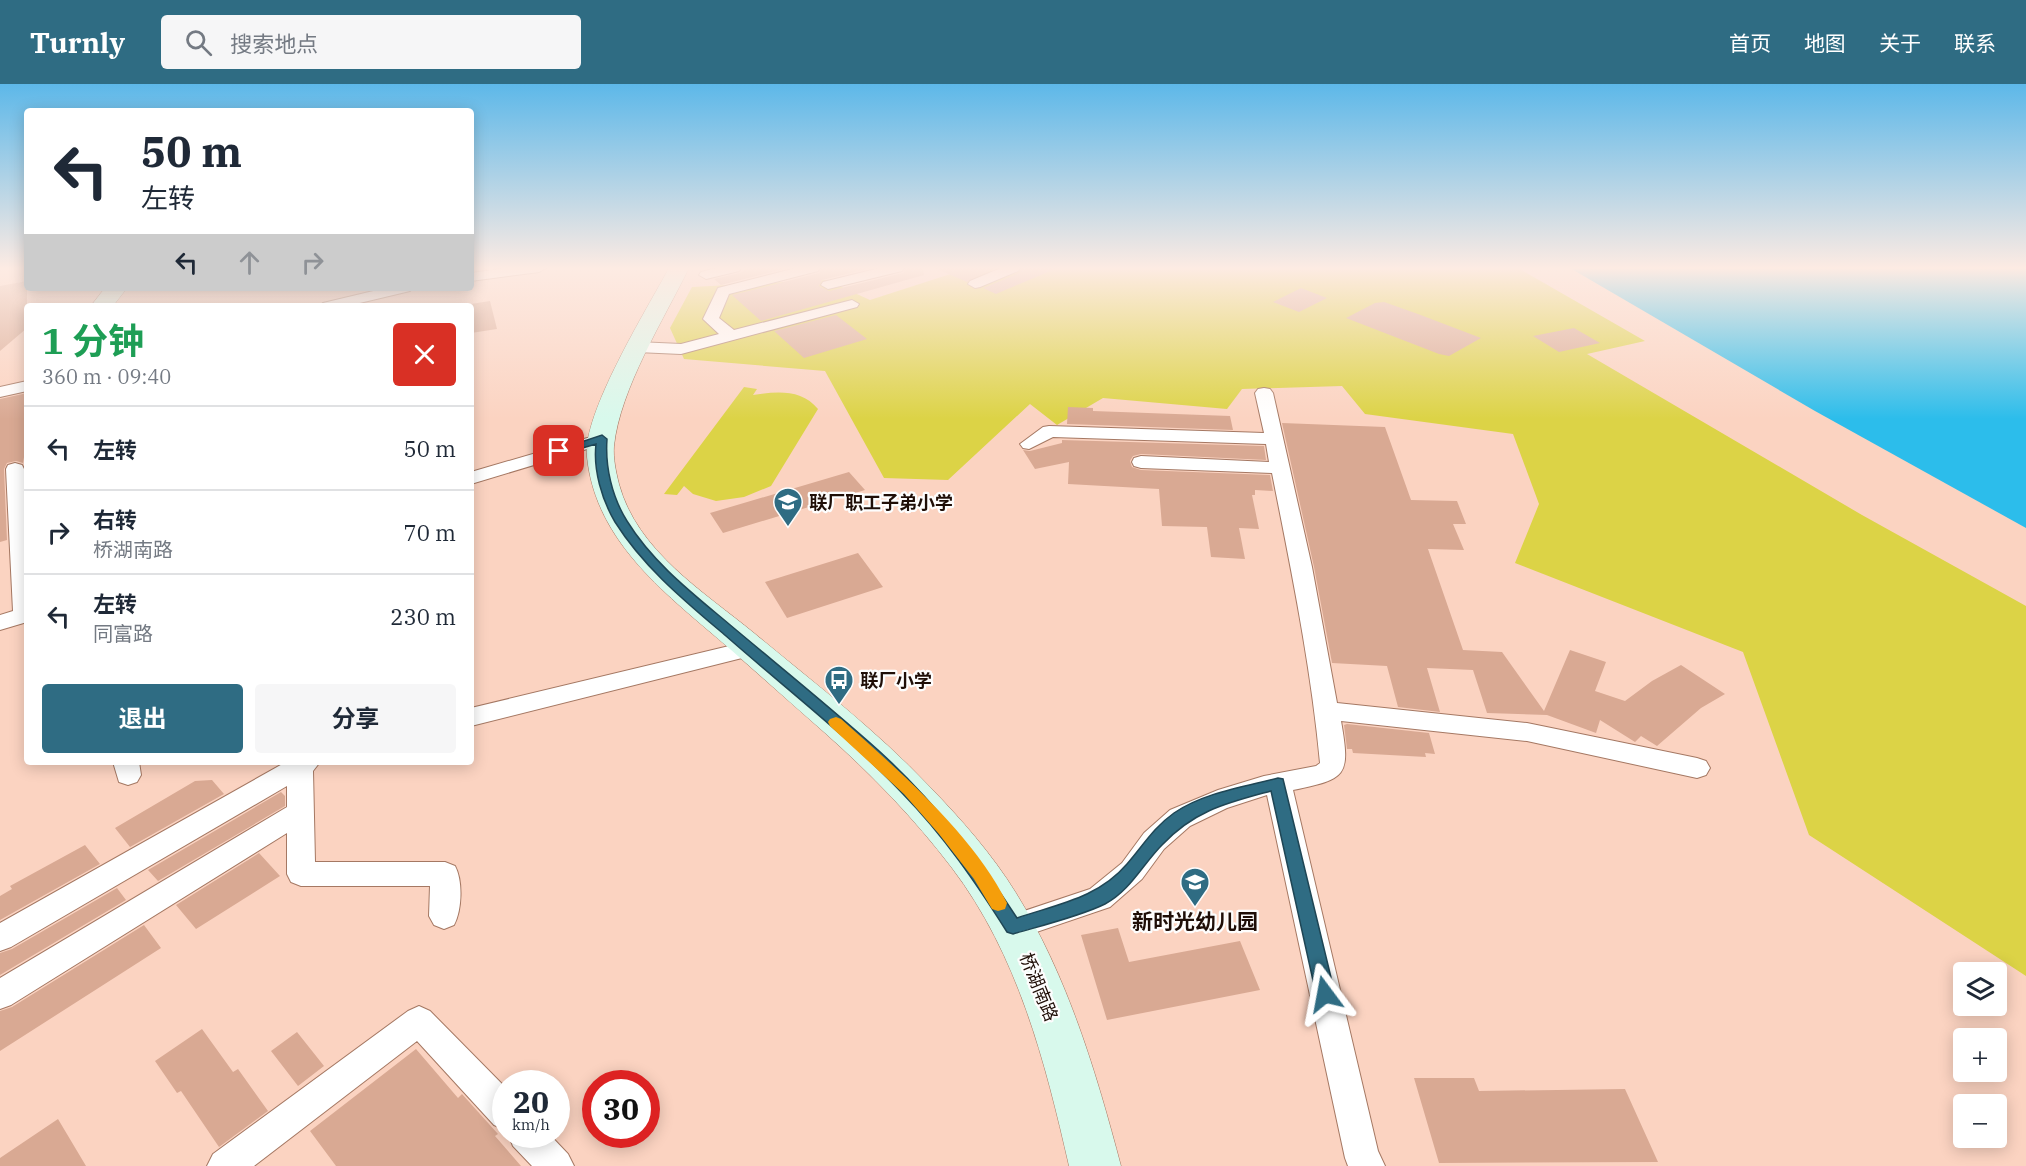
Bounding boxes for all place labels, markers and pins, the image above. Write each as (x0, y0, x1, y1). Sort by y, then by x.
pin (533, 425, 584, 476)
school or university icon: 联厂职工子弟小学 (772, 486, 804, 528)
place label: 联厂职工子弟小学 (809, 491, 953, 514)
bus stop icon: 联厂小学 (823, 664, 855, 706)
place label: 联厂小学 (860, 669, 932, 692)
school or university icon: 新时光幼儿园 (1179, 866, 1211, 908)
place label: 新时光幼儿园 (1132, 907, 1258, 935)

